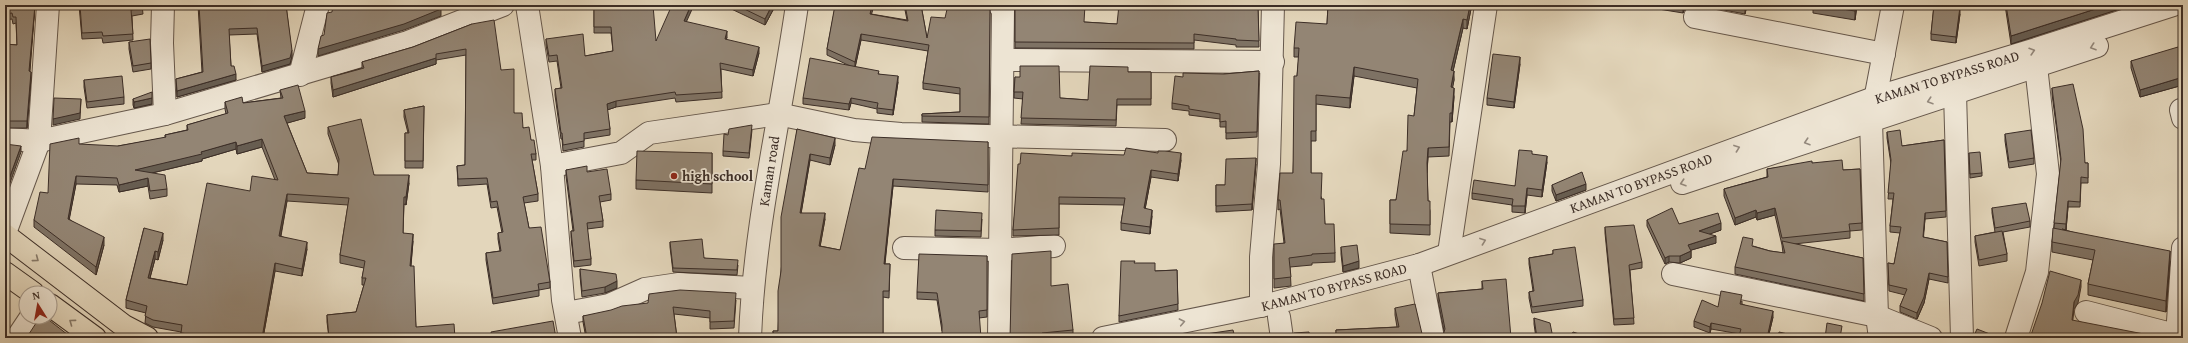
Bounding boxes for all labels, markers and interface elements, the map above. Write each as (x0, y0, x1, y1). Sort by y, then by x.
one-way arrow (2090, 42, 2097, 50)
street label: KAMAN TO BYPASS ROAD (1872, 46, 2022, 108)
one-way arrow (2029, 47, 2036, 55)
one-way arrow (1927, 97, 1934, 105)
street label: Kaman road (754, 134, 784, 207)
one-way arrow (1803, 137, 1810, 146)
one-way arrow (1733, 144, 1740, 153)
street label: KAMAN TO BYPASS ROAD (1567, 148, 1715, 218)
place label: high school (682, 166, 754, 186)
marker: high school (669, 171, 679, 181)
one-way arrow (1680, 178, 1687, 187)
one-way arrow (1480, 237, 1487, 245)
one-way arrow (32, 254, 39, 261)
street label: KAMAN TO BYPASS ROAD (1259, 258, 1409, 316)
north arrow (18, 285, 58, 325)
text: N (31, 287, 42, 304)
one-way arrow (1179, 318, 1186, 327)
one-way arrow (70, 319, 77, 326)

